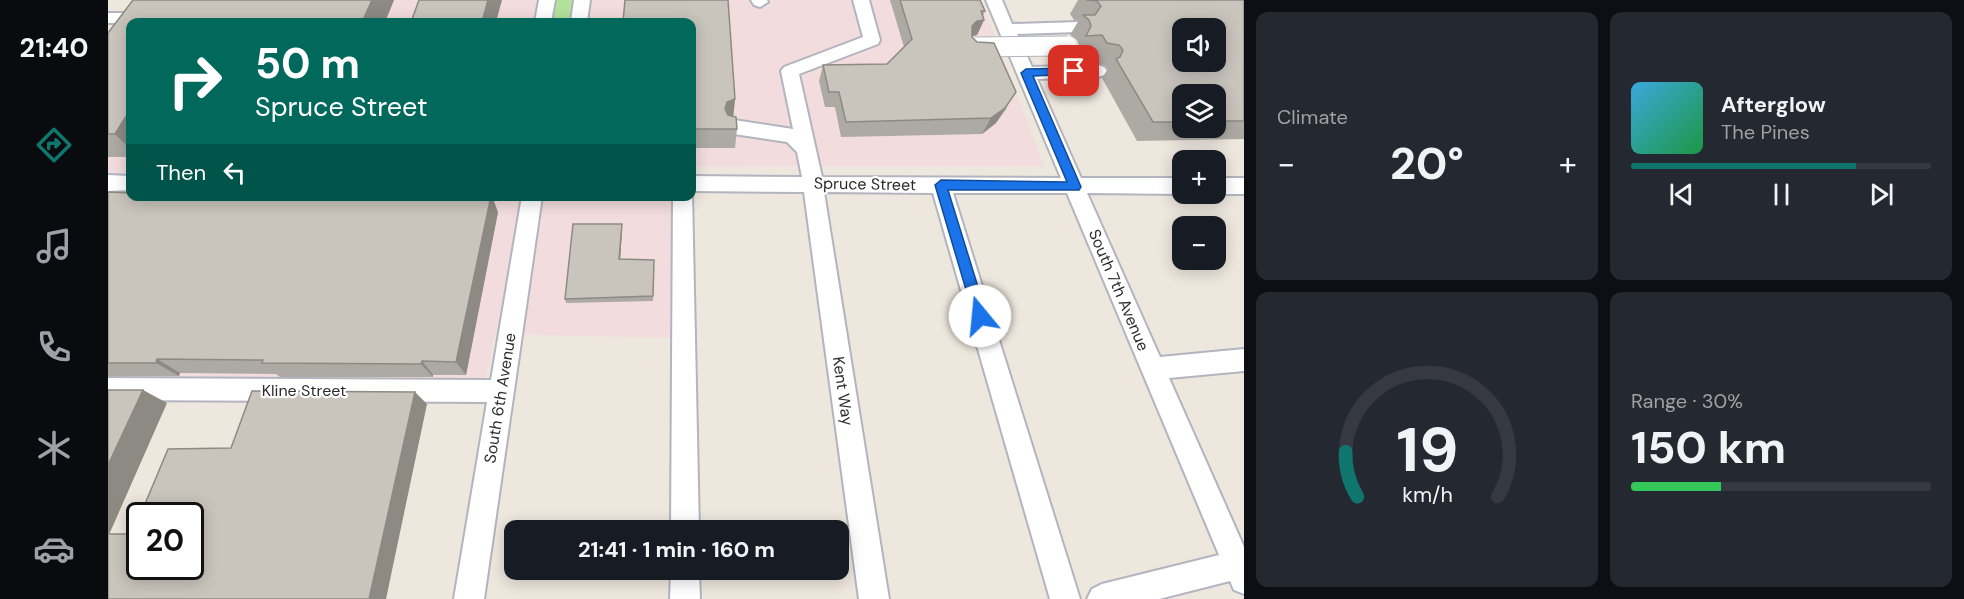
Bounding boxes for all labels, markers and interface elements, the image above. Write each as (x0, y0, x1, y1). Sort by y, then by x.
map controls (1172, 18, 1226, 270)
button: sound (1172, 18, 1226, 72)
text: 21:40 (20, 30, 88, 65)
text: 50 m (255, 36, 360, 91)
icon: right (156, 42, 234, 120)
pin (1048, 45, 1099, 96)
icon: arrive (1057, 54, 1090, 87)
button: layers (1172, 84, 1226, 138)
text: Spruce Street (255, 89, 428, 124)
text: Afterglow (1721, 90, 1826, 119)
text: Climate (1277, 104, 1348, 130)
text: The Pines (1721, 119, 1810, 145)
icon: directions (33, 124, 75, 166)
text: 20° (1390, 134, 1464, 193)
text: − (1277, 142, 1295, 185)
text: + (1559, 142, 1577, 185)
button: + (1172, 150, 1226, 204)
icon: left (218, 156, 251, 189)
text: Then (156, 158, 206, 187)
street label: Spruce Street (814, 173, 916, 195)
icon: previous (1665, 178, 1698, 211)
icon: pause (1765, 178, 1798, 211)
icon: next (1865, 178, 1898, 211)
button: − (1172, 216, 1226, 270)
icon: music (33, 225, 75, 267)
street label: South 7th Avenue (1084, 226, 1154, 354)
position arrow (948, 284, 1012, 348)
icon: phone (33, 326, 75, 368)
street label: South 6th Avenue (479, 331, 521, 465)
street label: Kent Way (828, 355, 858, 427)
street label: Kline Street (262, 380, 346, 401)
text: Range · 30% (1631, 388, 1743, 414)
text: 19 (1396, 409, 1458, 490)
text: 150 km (1631, 418, 1786, 477)
icon: climate (33, 427, 75, 469)
text: km/h (1402, 481, 1452, 509)
speed limit sign: 20 (126, 502, 204, 580)
icon: car (33, 528, 75, 570)
text: 21:41 · 1 min · 160 m (578, 535, 775, 564)

